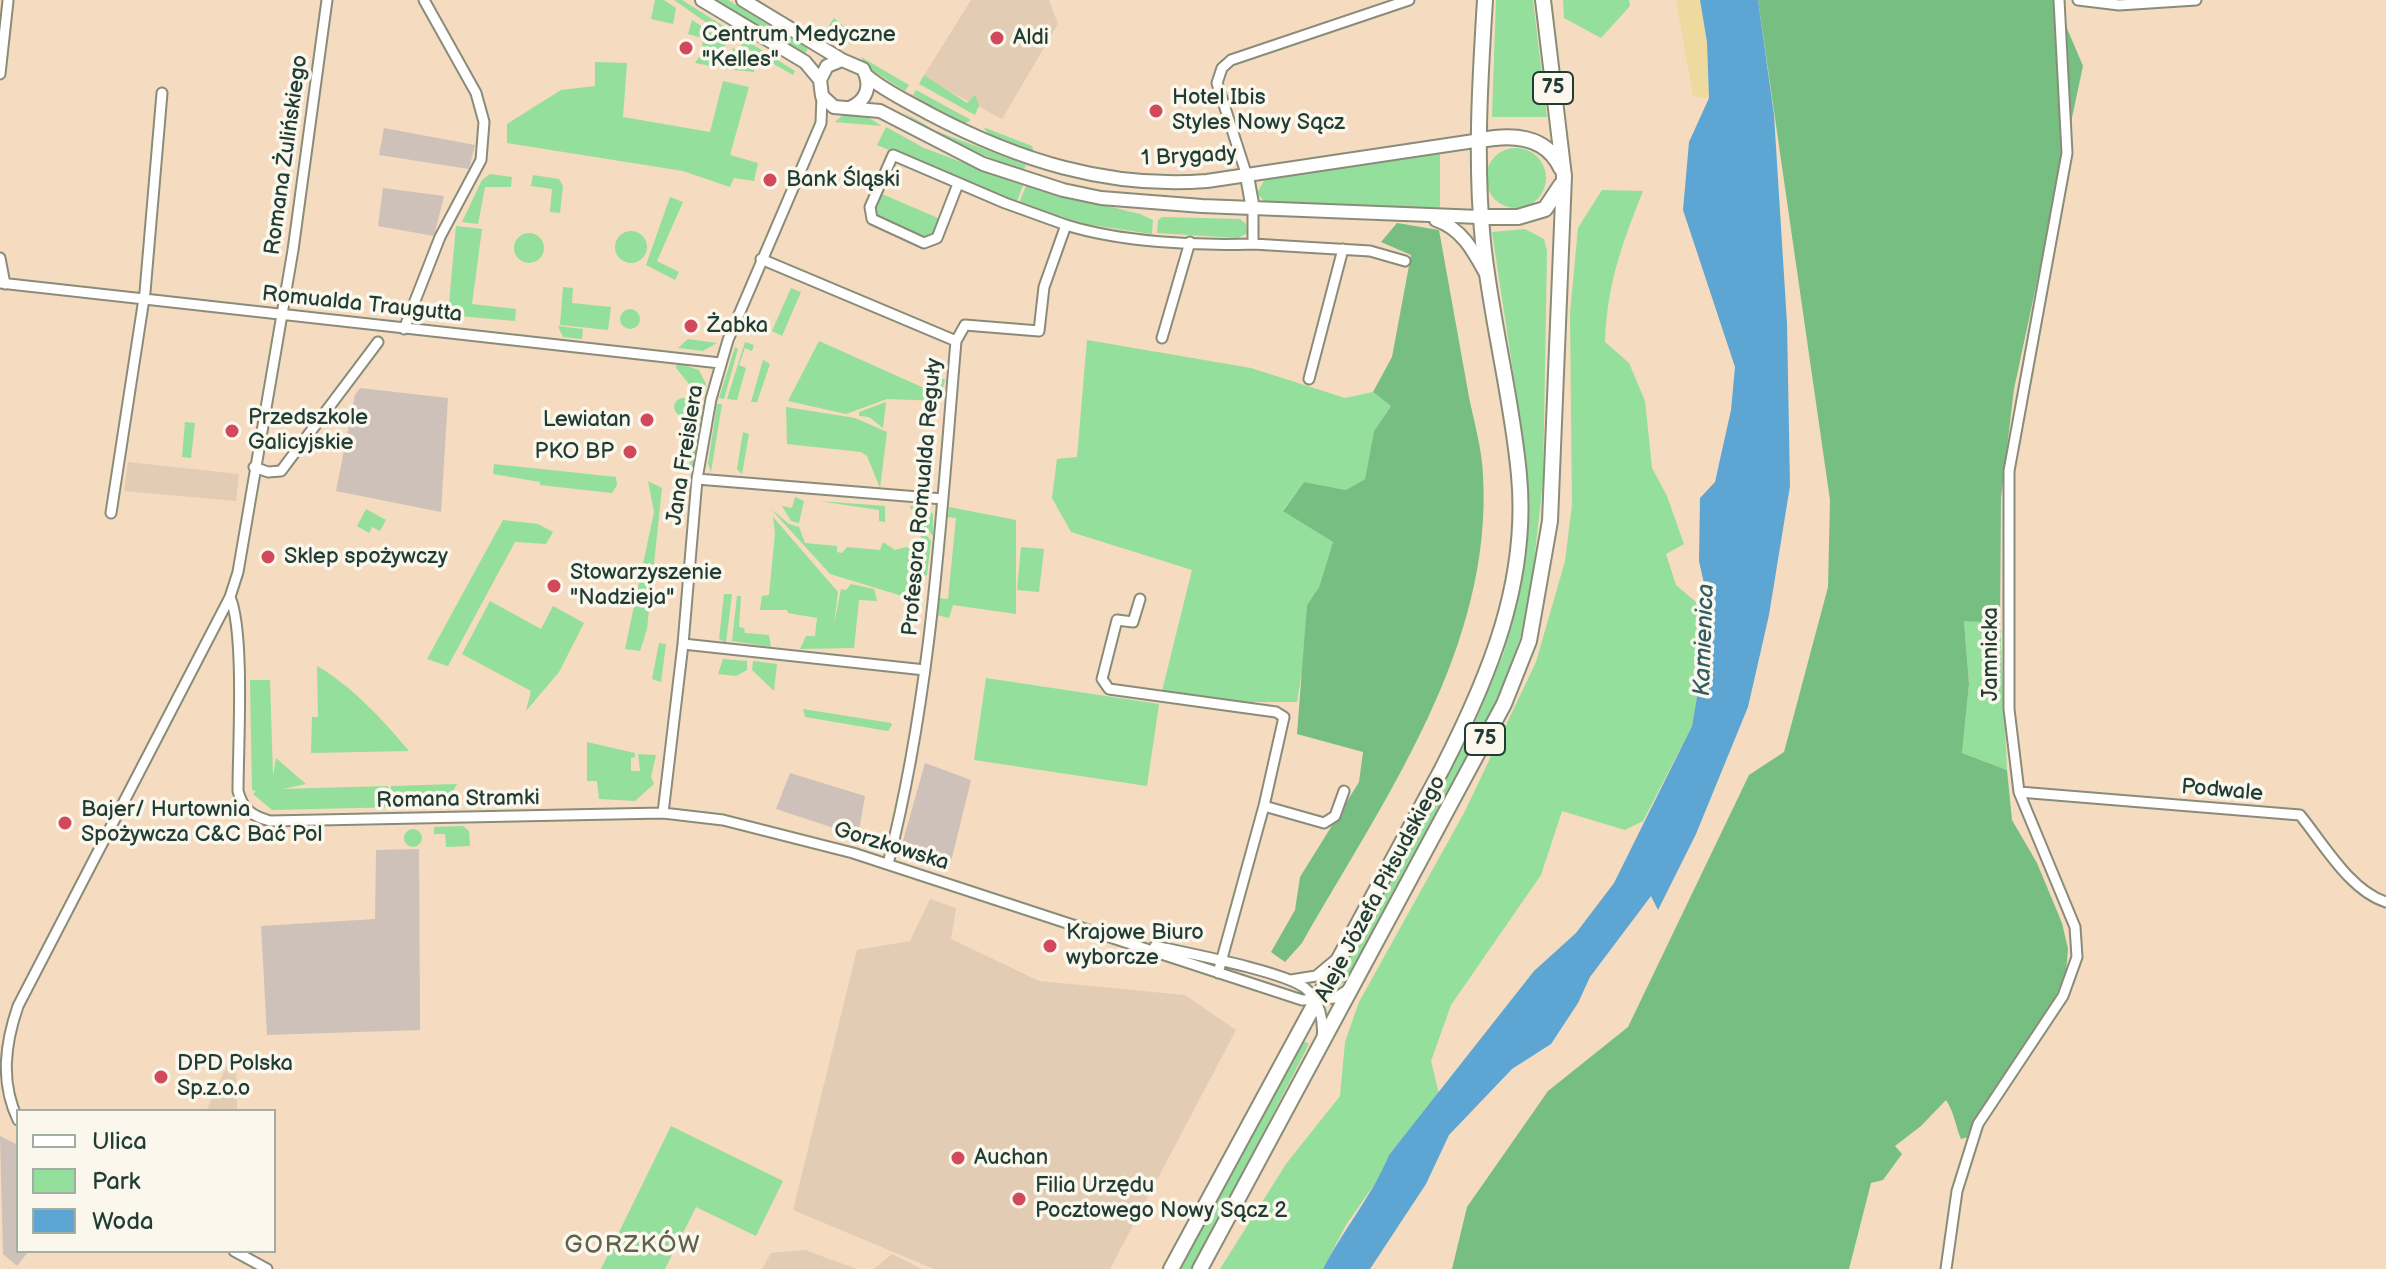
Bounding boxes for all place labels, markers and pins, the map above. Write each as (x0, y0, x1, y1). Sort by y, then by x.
place label: Centrum Medyczne "Kelles" (702, 22, 896, 74)
place label: Aldi (1013, 25, 1049, 51)
marker: Aldi (988, 29, 1006, 47)
marker: Centrum Medyczne "Kelles" (677, 39, 695, 57)
place label: Hotel Ibis Styles Nowy Sącz (1172, 85, 1345, 136)
marker: Hotel Ibis Styles Nowy Sącz (1147, 102, 1165, 120)
place label: Bank Śląski (786, 167, 900, 193)
marker: Bank Śląski (761, 171, 779, 189)
place label: Żabka (707, 313, 768, 339)
marker: Żabka (682, 317, 700, 335)
place label: Przedszkole Galicyjskie (248, 405, 368, 456)
place label: Lewiatan (543, 407, 631, 433)
marker: Lewiatan (638, 411, 656, 429)
marker: Przedszkole Galicyjskie (223, 422, 241, 440)
place label: PKO BP (535, 439, 614, 465)
marker: PKO BP (621, 443, 639, 461)
place label: Sklep spożywczy (284, 544, 448, 570)
marker: Sklep spożywczy (259, 548, 277, 566)
place label: Stowarzyszenie "Nadzieja" (570, 560, 722, 612)
marker: Stowarzyszenie "Nadzieja" (545, 577, 563, 595)
place label: Bajer/ Hurtownia Spożywcza C&C Bać Pol (81, 797, 322, 848)
marker: Bajer/ Hurtownia Spożywcza C&C Bać Pol (56, 814, 74, 832)
place label: Krajowe Biuro wyborcze (1066, 920, 1204, 972)
marker: Krajowe Biuro wyborcze (1041, 937, 1059, 955)
place label: DPD Polska Sp.z.o.o (177, 1051, 293, 1102)
marker: DPD Polska Sp.z.o.o (152, 1068, 170, 1086)
place label: Auchan (974, 1145, 1048, 1171)
marker: Auchan (949, 1149, 967, 1167)
place label: Filia Urzędu Pocztowego Nowy Sącz 2 (1035, 1173, 1287, 1224)
marker: Filia Urzędu Pocztowego Nowy Sącz 2 (1010, 1190, 1028, 1208)

